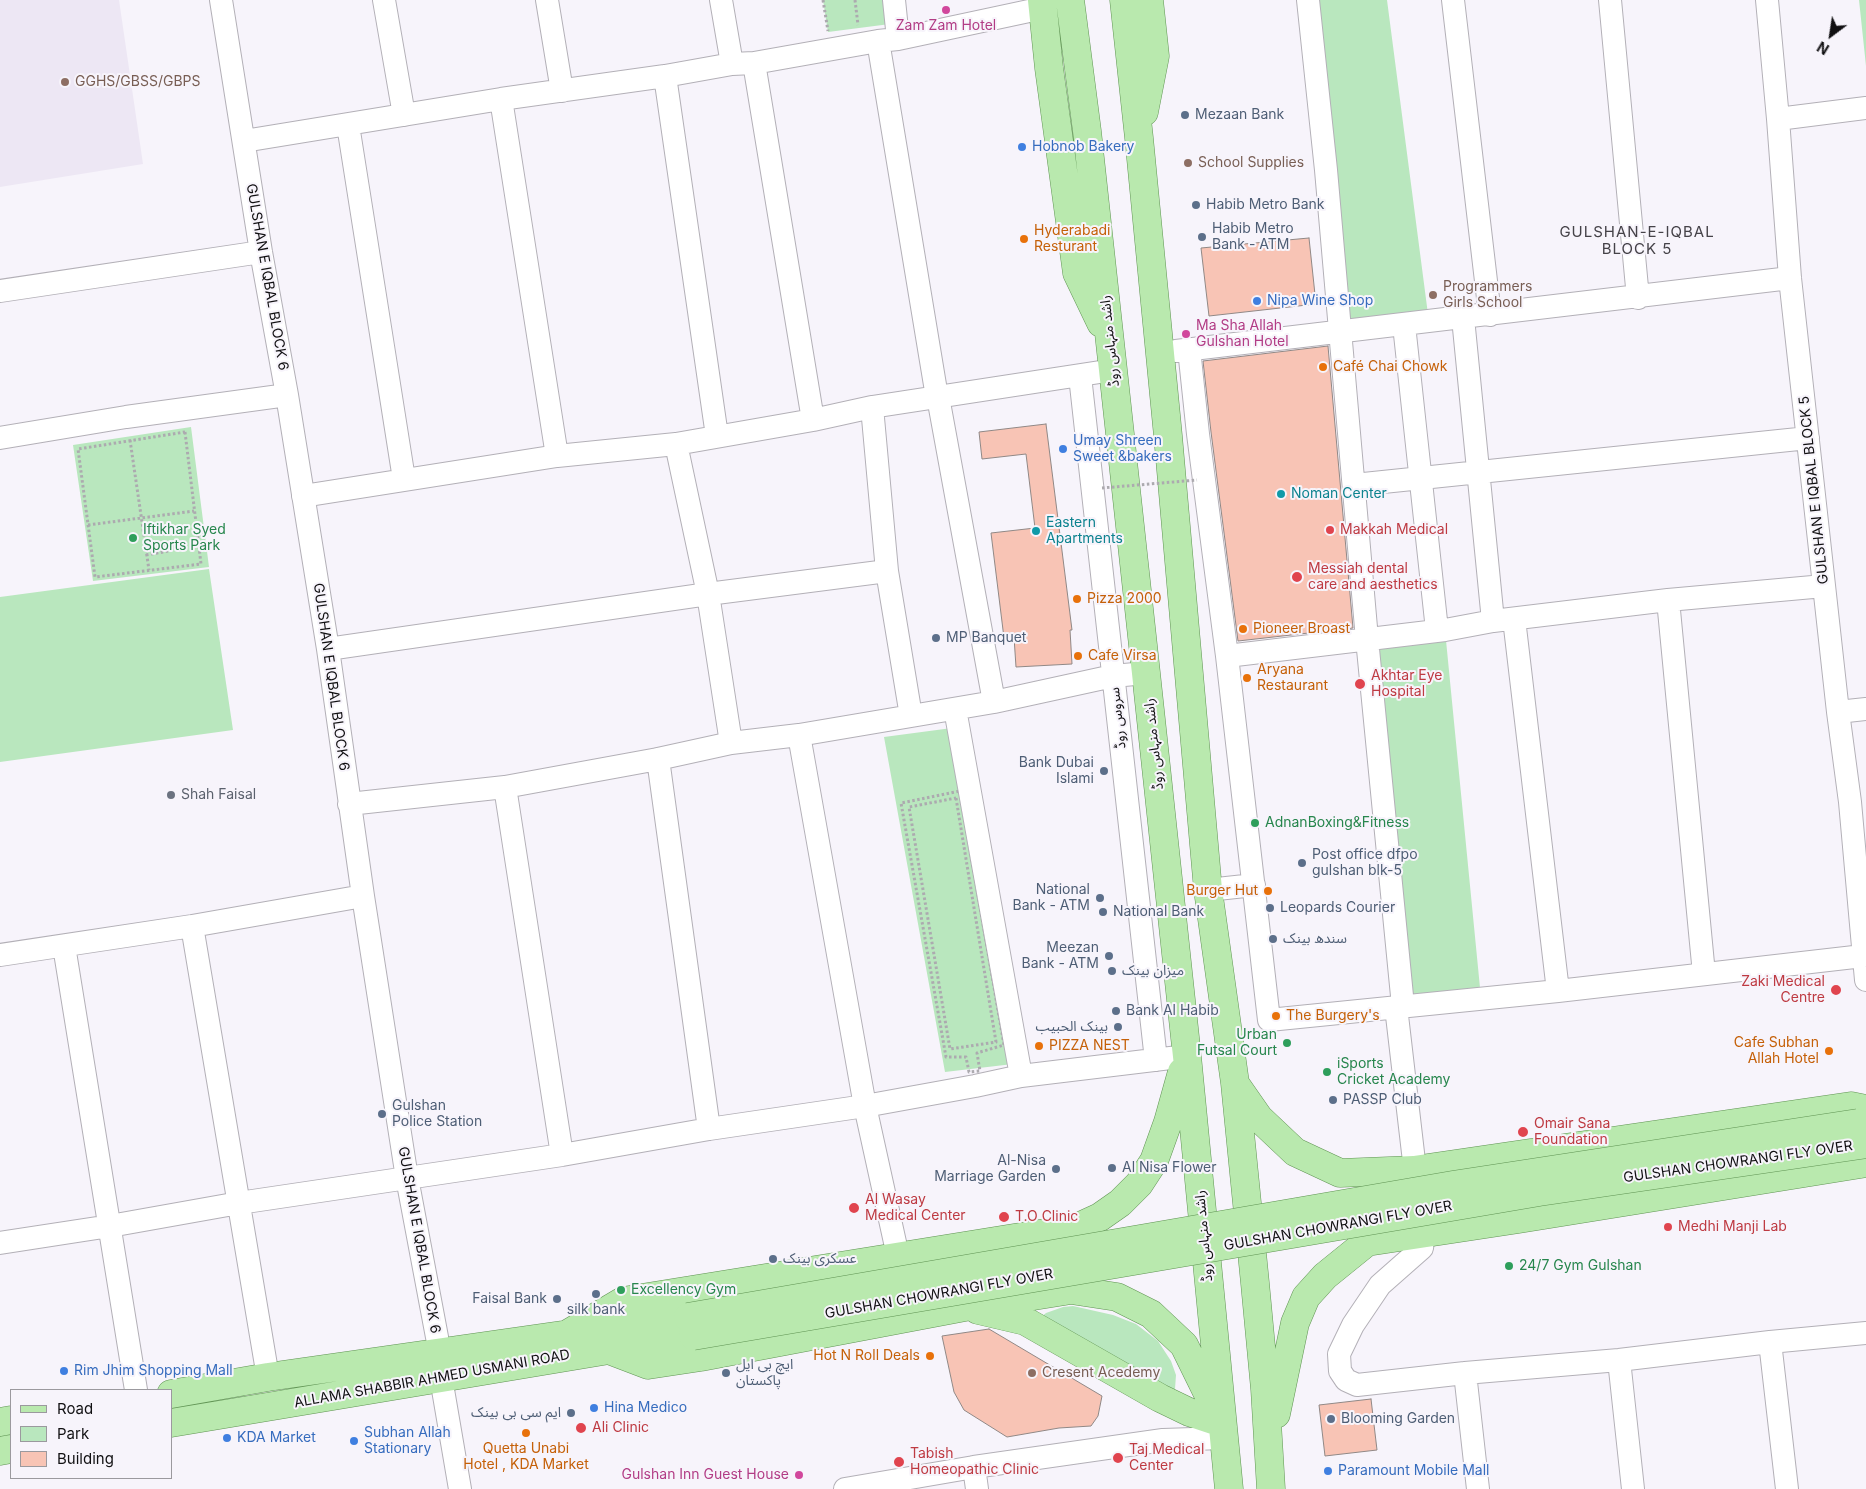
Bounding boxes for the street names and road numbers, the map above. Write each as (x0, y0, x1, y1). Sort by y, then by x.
street label: GULSHAN E IQBAL BLOCK 6 (242, 182, 292, 372)
street label: راشد منہاس روڈ (1097, 294, 1123, 388)
street label: GULSHAN E IQBAL BLOCK 5 (1796, 395, 1832, 585)
street label: GULSHAN E IQBAL BLOCK 6 (309, 582, 353, 772)
street label: سروس روڈ (1106, 686, 1130, 750)
street label: راشد منہاس روڈ (1141, 697, 1167, 791)
street label: GULSHAN CHOWRANGI FLY OVER (1622, 1138, 1854, 1186)
street label: GULSHAN E IQBAL BLOCK 6 (394, 1145, 444, 1335)
street label: راشد منہاس روڈ (1192, 1190, 1216, 1282)
street label: GULSHAN CHOWRANGI FLY OVER (1223, 1198, 1453, 1254)
street label: GULSHAN CHOWRANGI FLY OVER (824, 1266, 1054, 1322)
street label: ALLAMA SHABBIR AHMED USMANI ROAD (293, 1346, 571, 1412)

